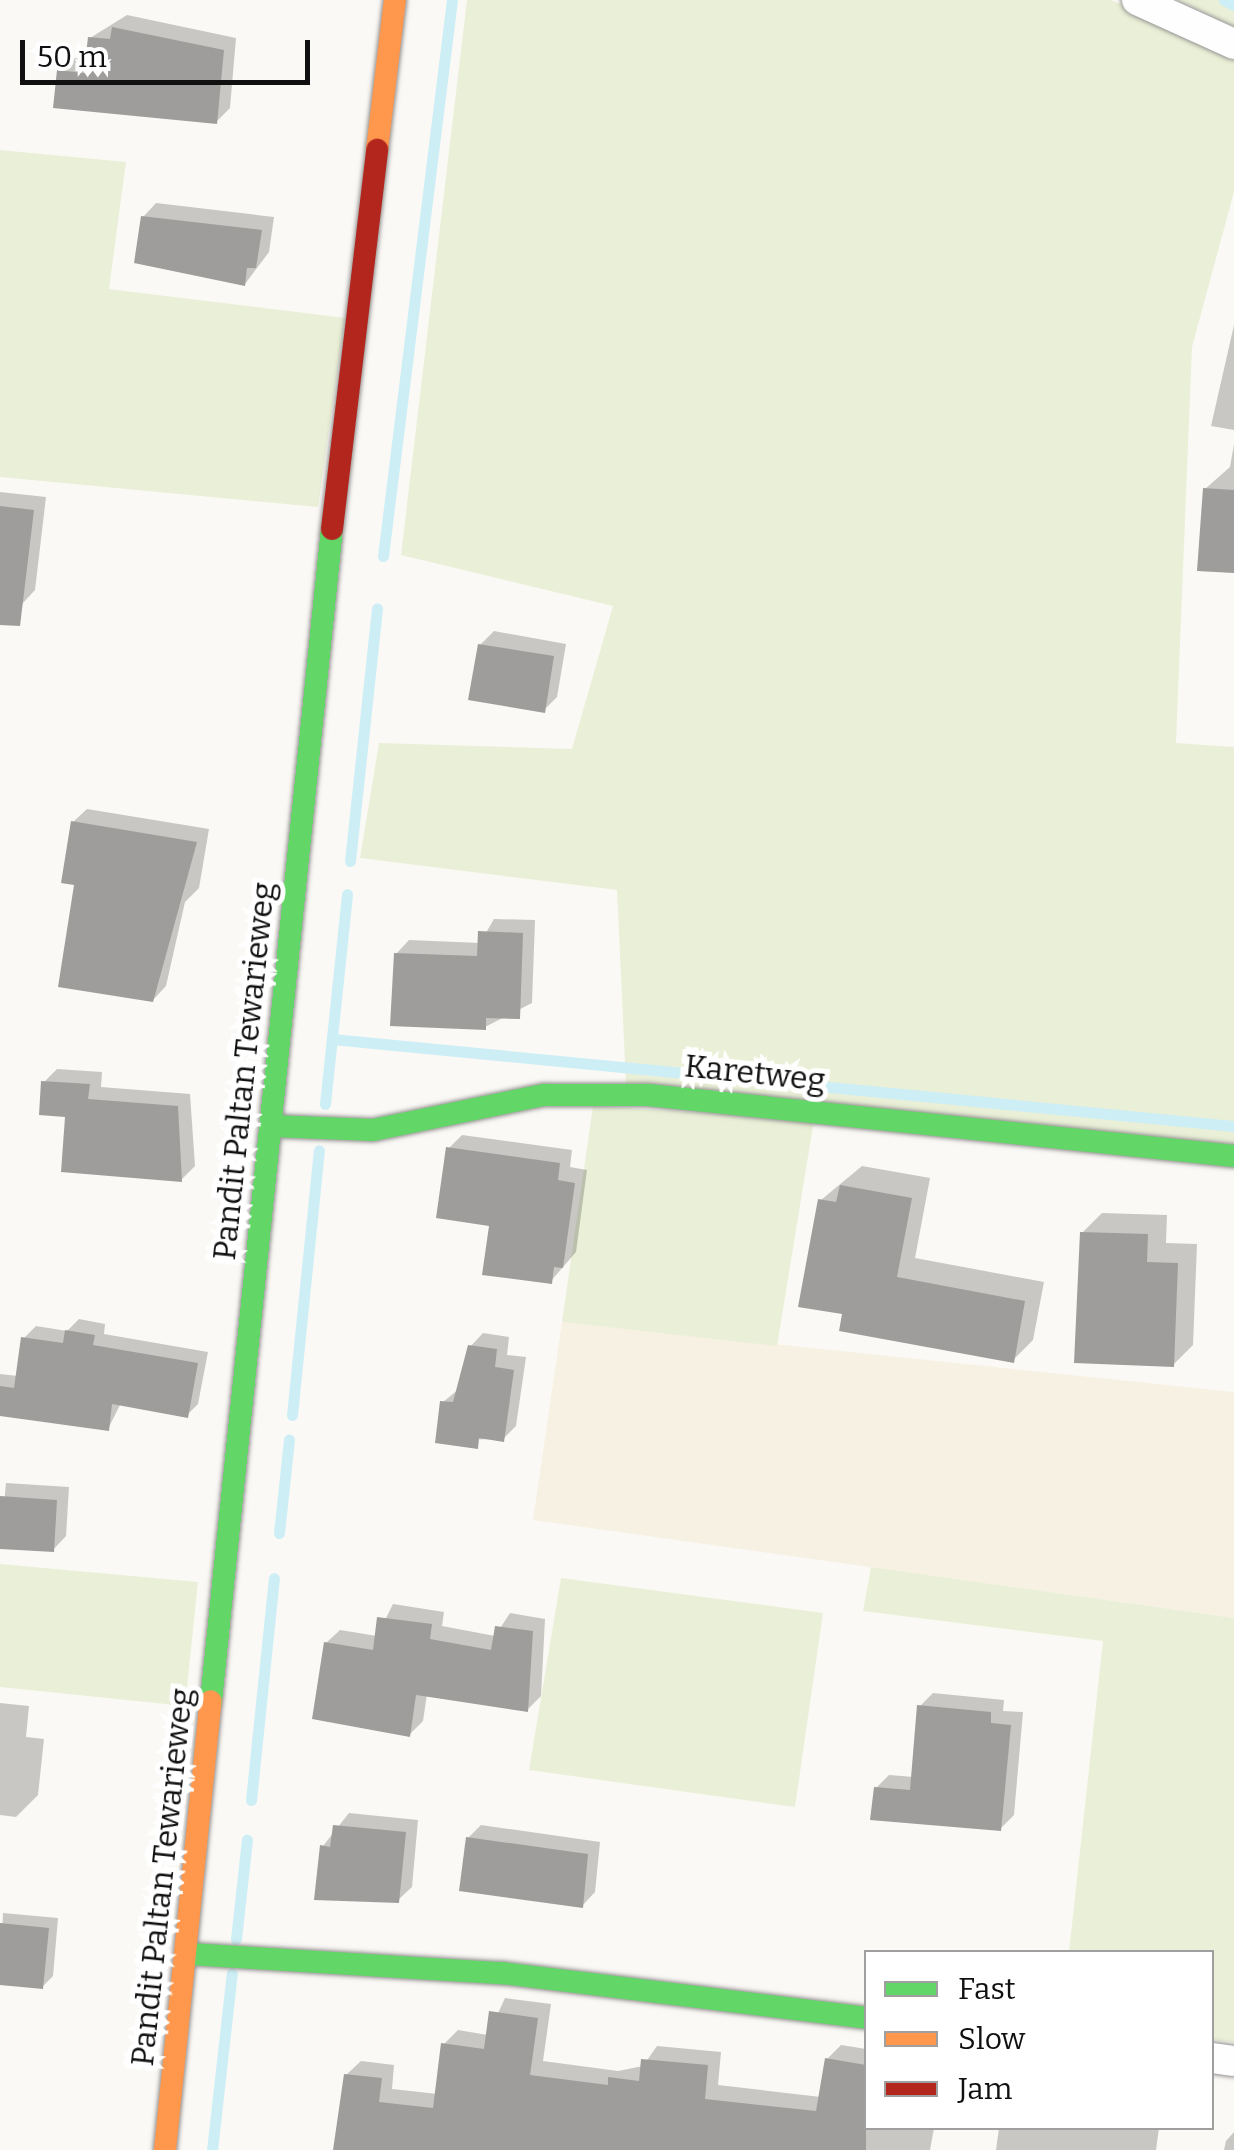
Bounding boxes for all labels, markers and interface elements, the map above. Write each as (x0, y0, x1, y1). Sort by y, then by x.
scale bar (25, 20, 315, 82)
text: 50 m (37, 39, 107, 75)
street label: Pandit Paltan Tewarieweg (205, 880, 283, 1262)
street label: Karetweg (683, 1047, 827, 1099)
street label: Pandit Paltan Tewarieweg (123, 1686, 201, 2068)
legend (864, 1950, 1214, 2130)
text: Fast (958, 1971, 1016, 2007)
text: Slow (958, 2021, 1025, 2057)
text: Jam (958, 2071, 1012, 2107)

